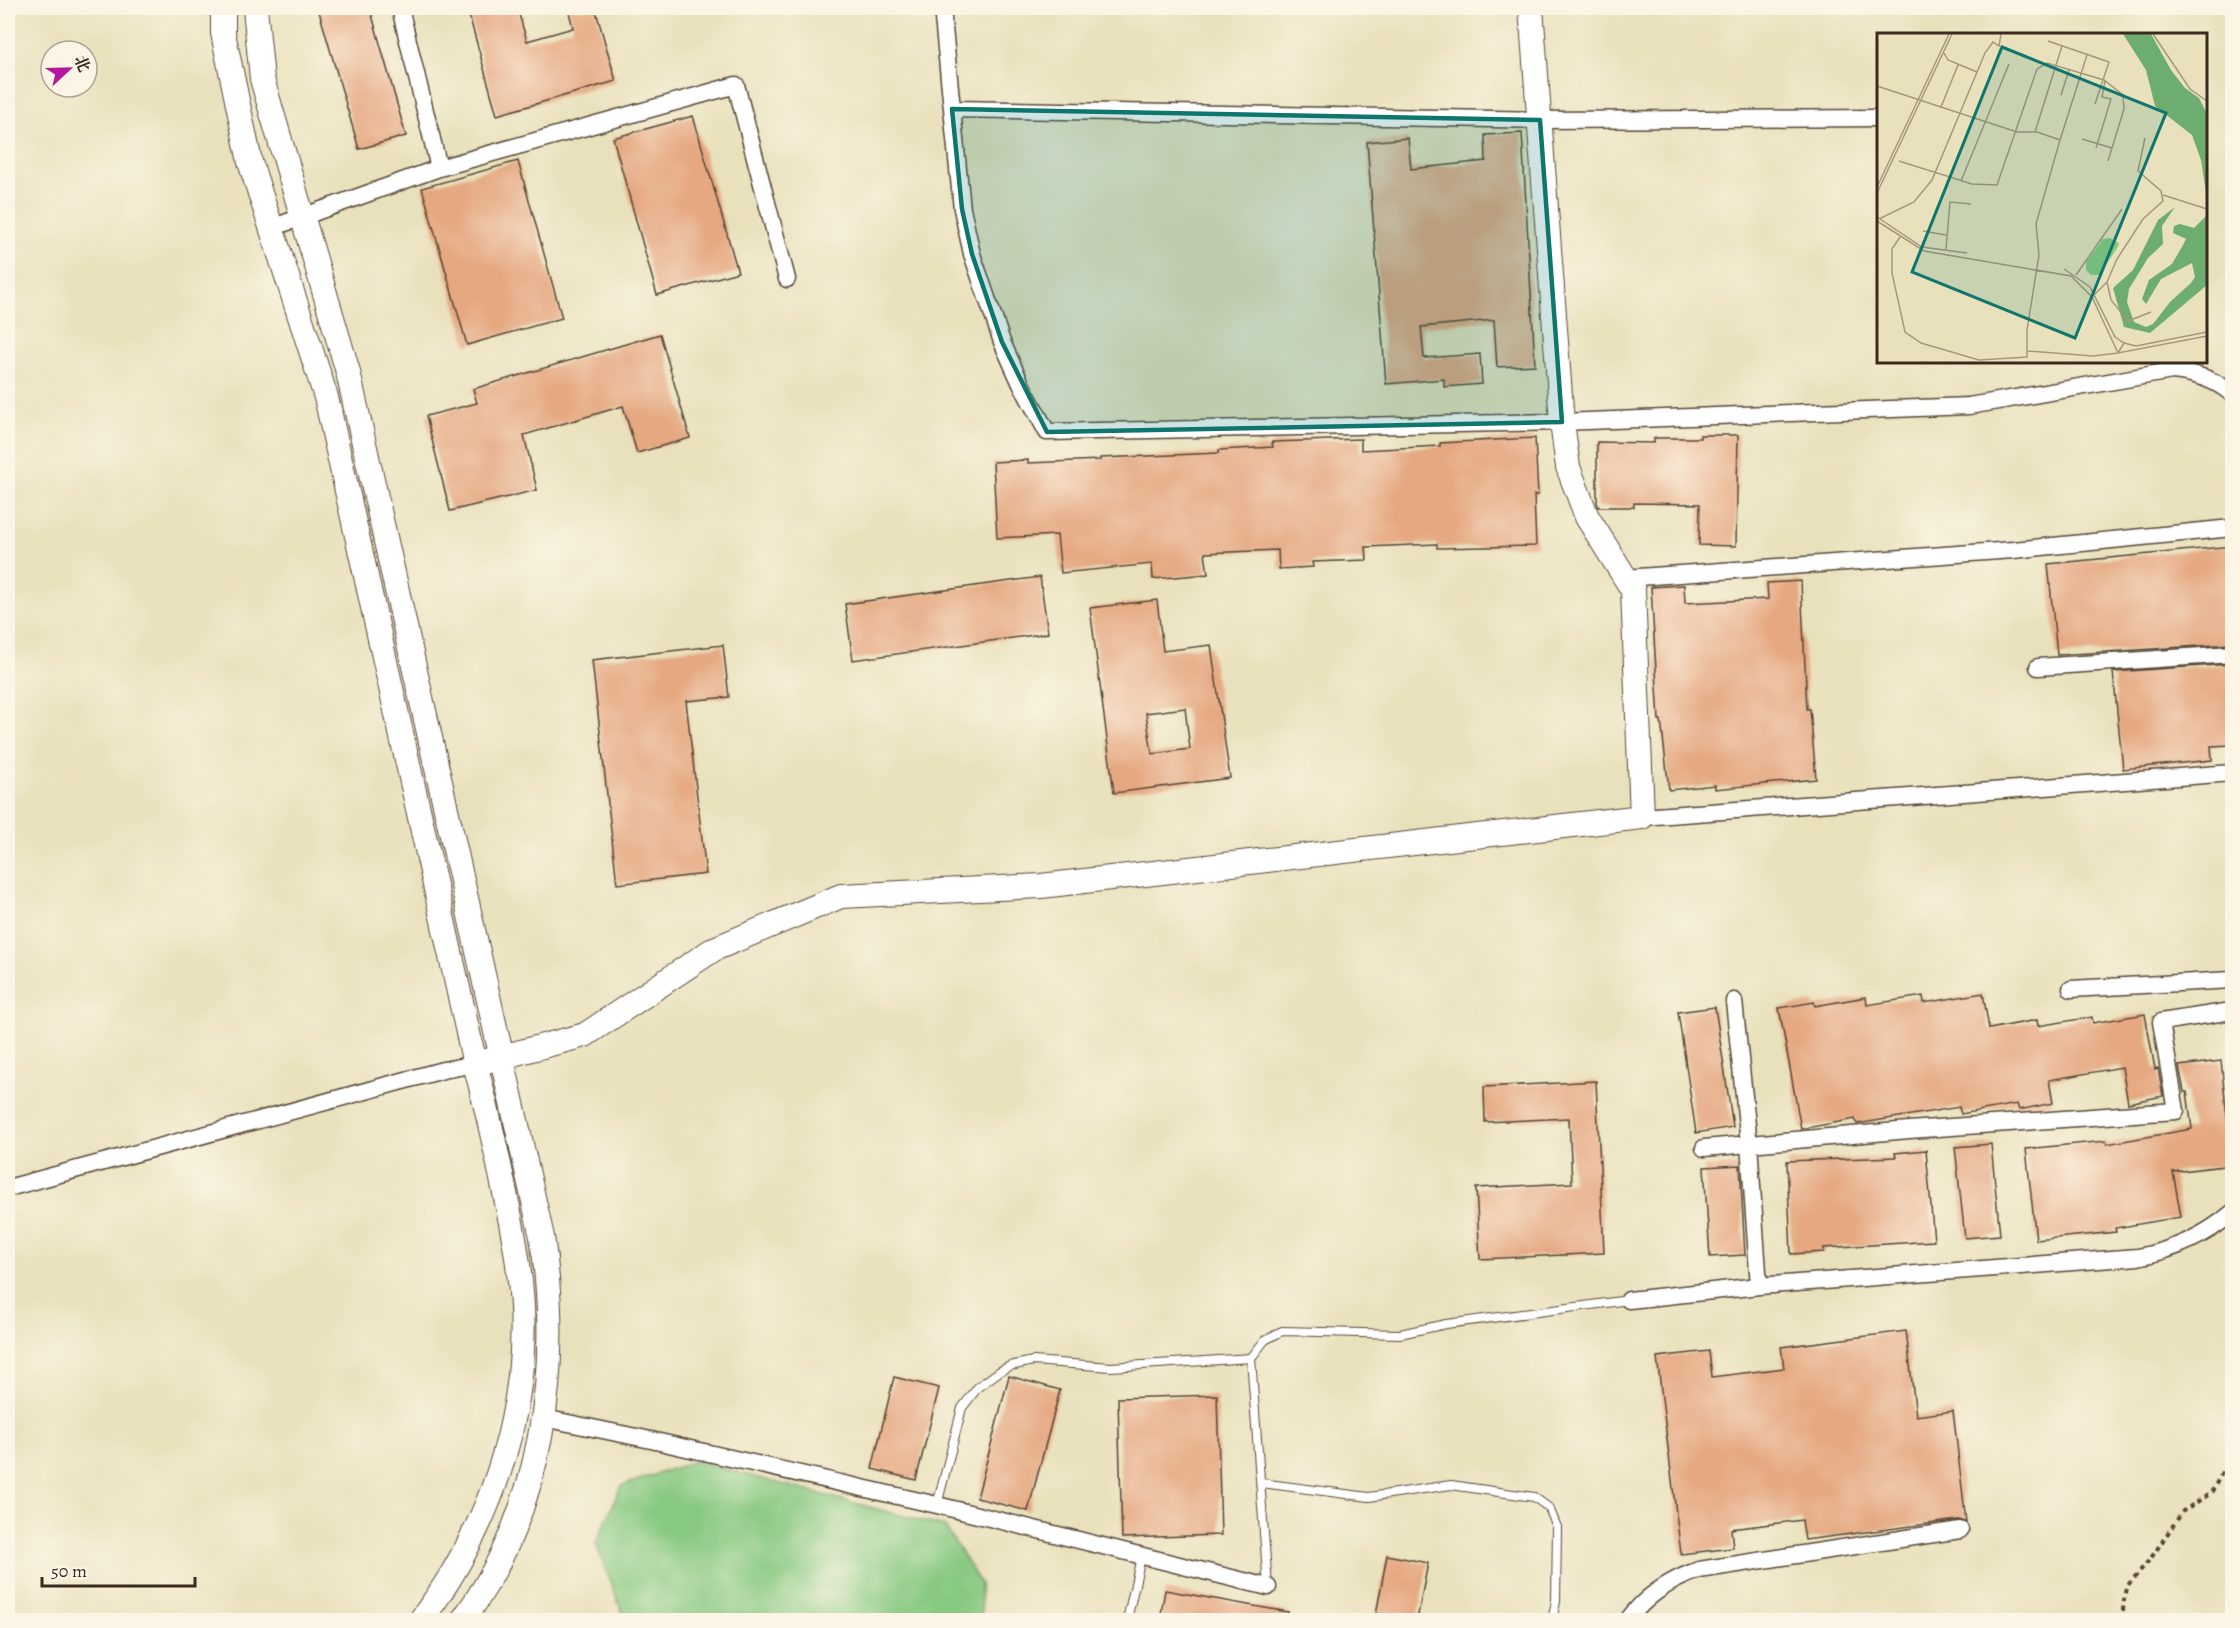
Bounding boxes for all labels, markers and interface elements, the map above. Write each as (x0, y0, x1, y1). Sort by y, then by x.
inset map (1877, 33, 2207, 363)
north arrow (39, 39, 99, 99)
text: 北 (69, 52, 95, 75)
scale bar (42, 1550, 195, 1588)
text: 50 m (51, 1559, 87, 1583)

